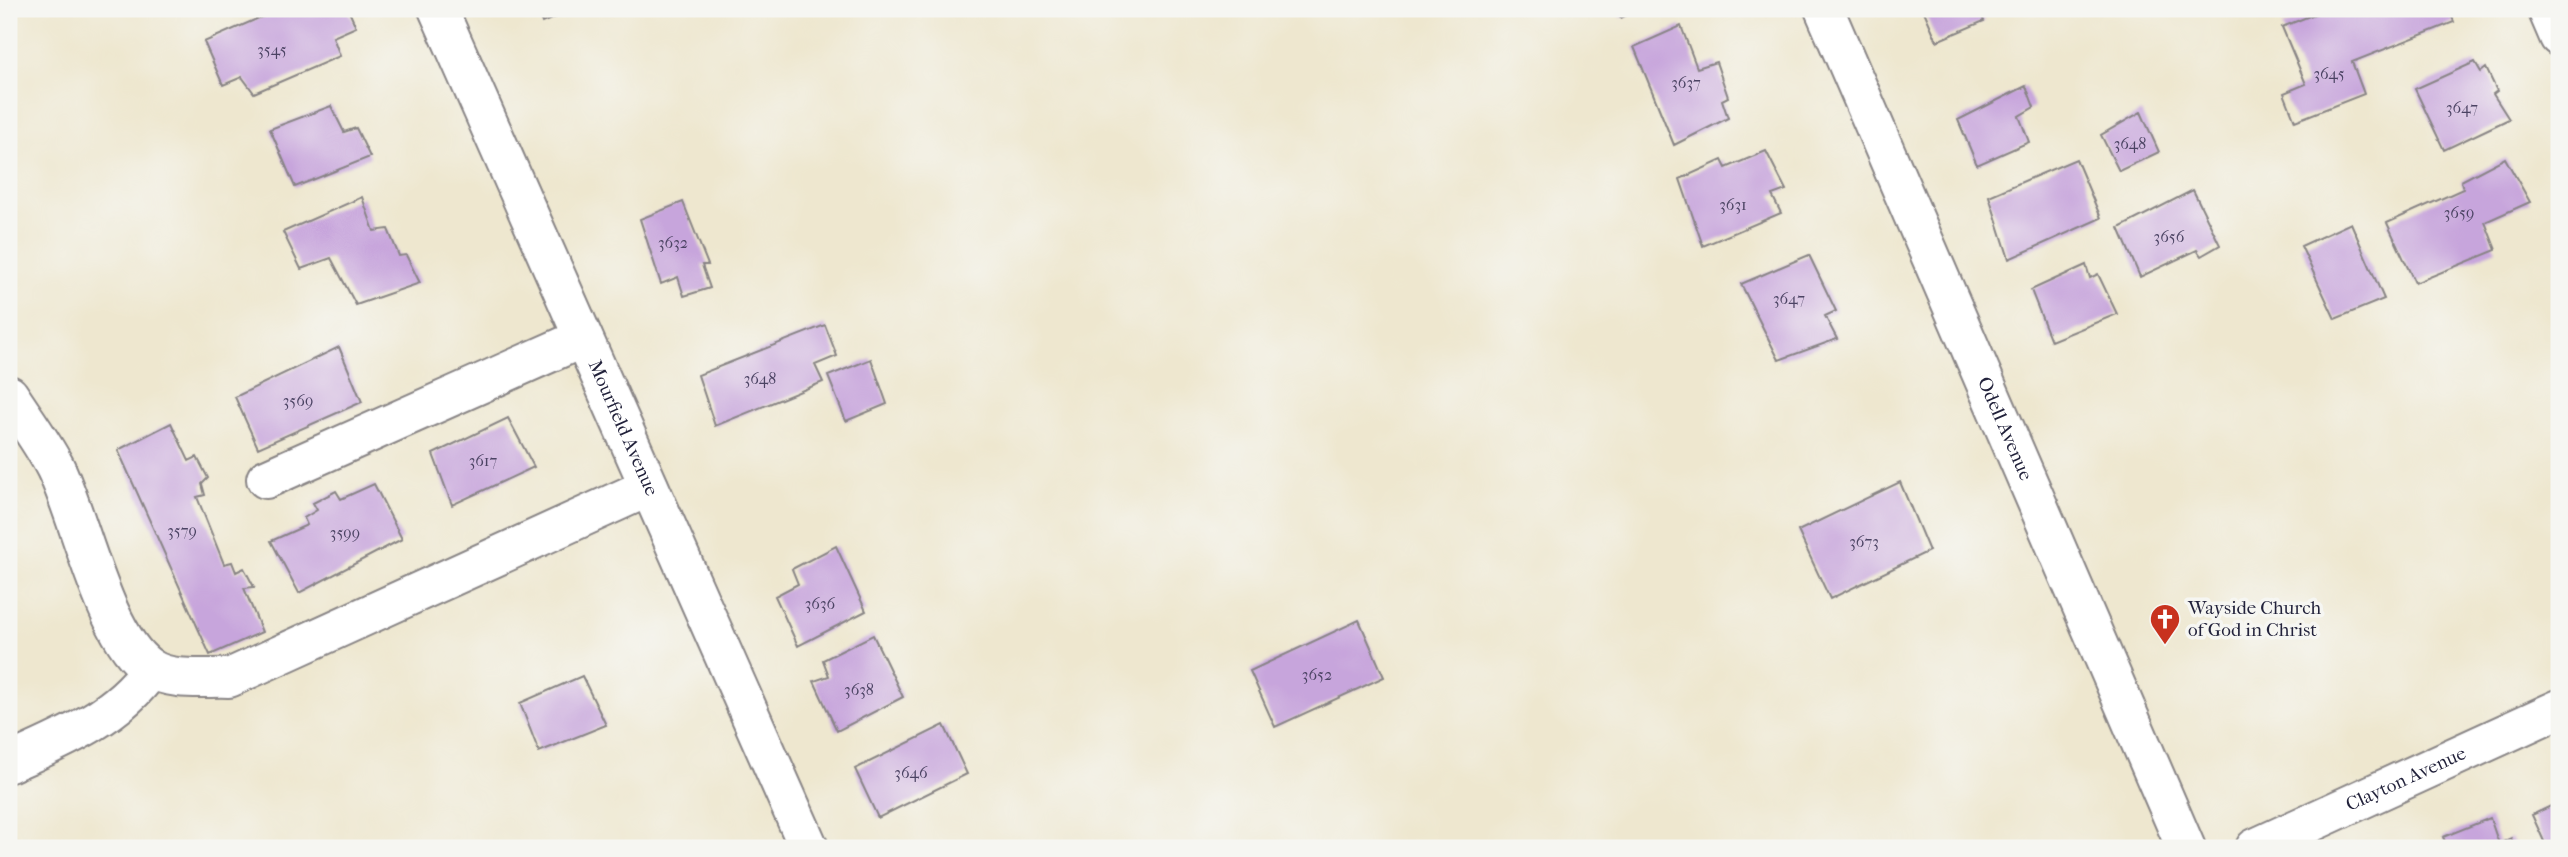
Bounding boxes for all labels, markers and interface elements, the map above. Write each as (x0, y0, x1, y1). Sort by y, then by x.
house number: 3545 (257, 40, 287, 59)
house number: 3645 (2313, 64, 2345, 83)
house number: 3637 (1671, 73, 1701, 92)
house number: 3647 (2446, 98, 2478, 117)
house number: 3648 (2114, 134, 2146, 153)
house number: 3631 (1719, 195, 1747, 214)
house number: 3659 (2444, 203, 2474, 222)
house number: 3656 (2154, 227, 2185, 246)
house number: 3632 (658, 233, 688, 252)
house number: 3647 (1773, 289, 1805, 308)
street label: Mourfield Avenue (584, 357, 663, 499)
house number: 3648 (744, 369, 776, 388)
street label: Odell Avenue (1973, 373, 2037, 484)
house number: 3569 (283, 391, 313, 410)
house number: 3617 (469, 451, 498, 470)
house number: 3579 (167, 521, 197, 540)
house number: 3599 (330, 523, 360, 542)
house number: 3673 (1849, 532, 1879, 551)
house number: 3636 (805, 594, 836, 613)
place label: Wayside Church of God in Christ (2187, 597, 2321, 641)
church icon: Wayside Church of God in Christ (2148, 602, 2182, 646)
house number: 3652 (1302, 665, 1332, 684)
house number: 3638 (844, 680, 874, 699)
street label: Clayton Avenue (2343, 742, 2469, 816)
house number: 3646 (894, 763, 928, 782)

